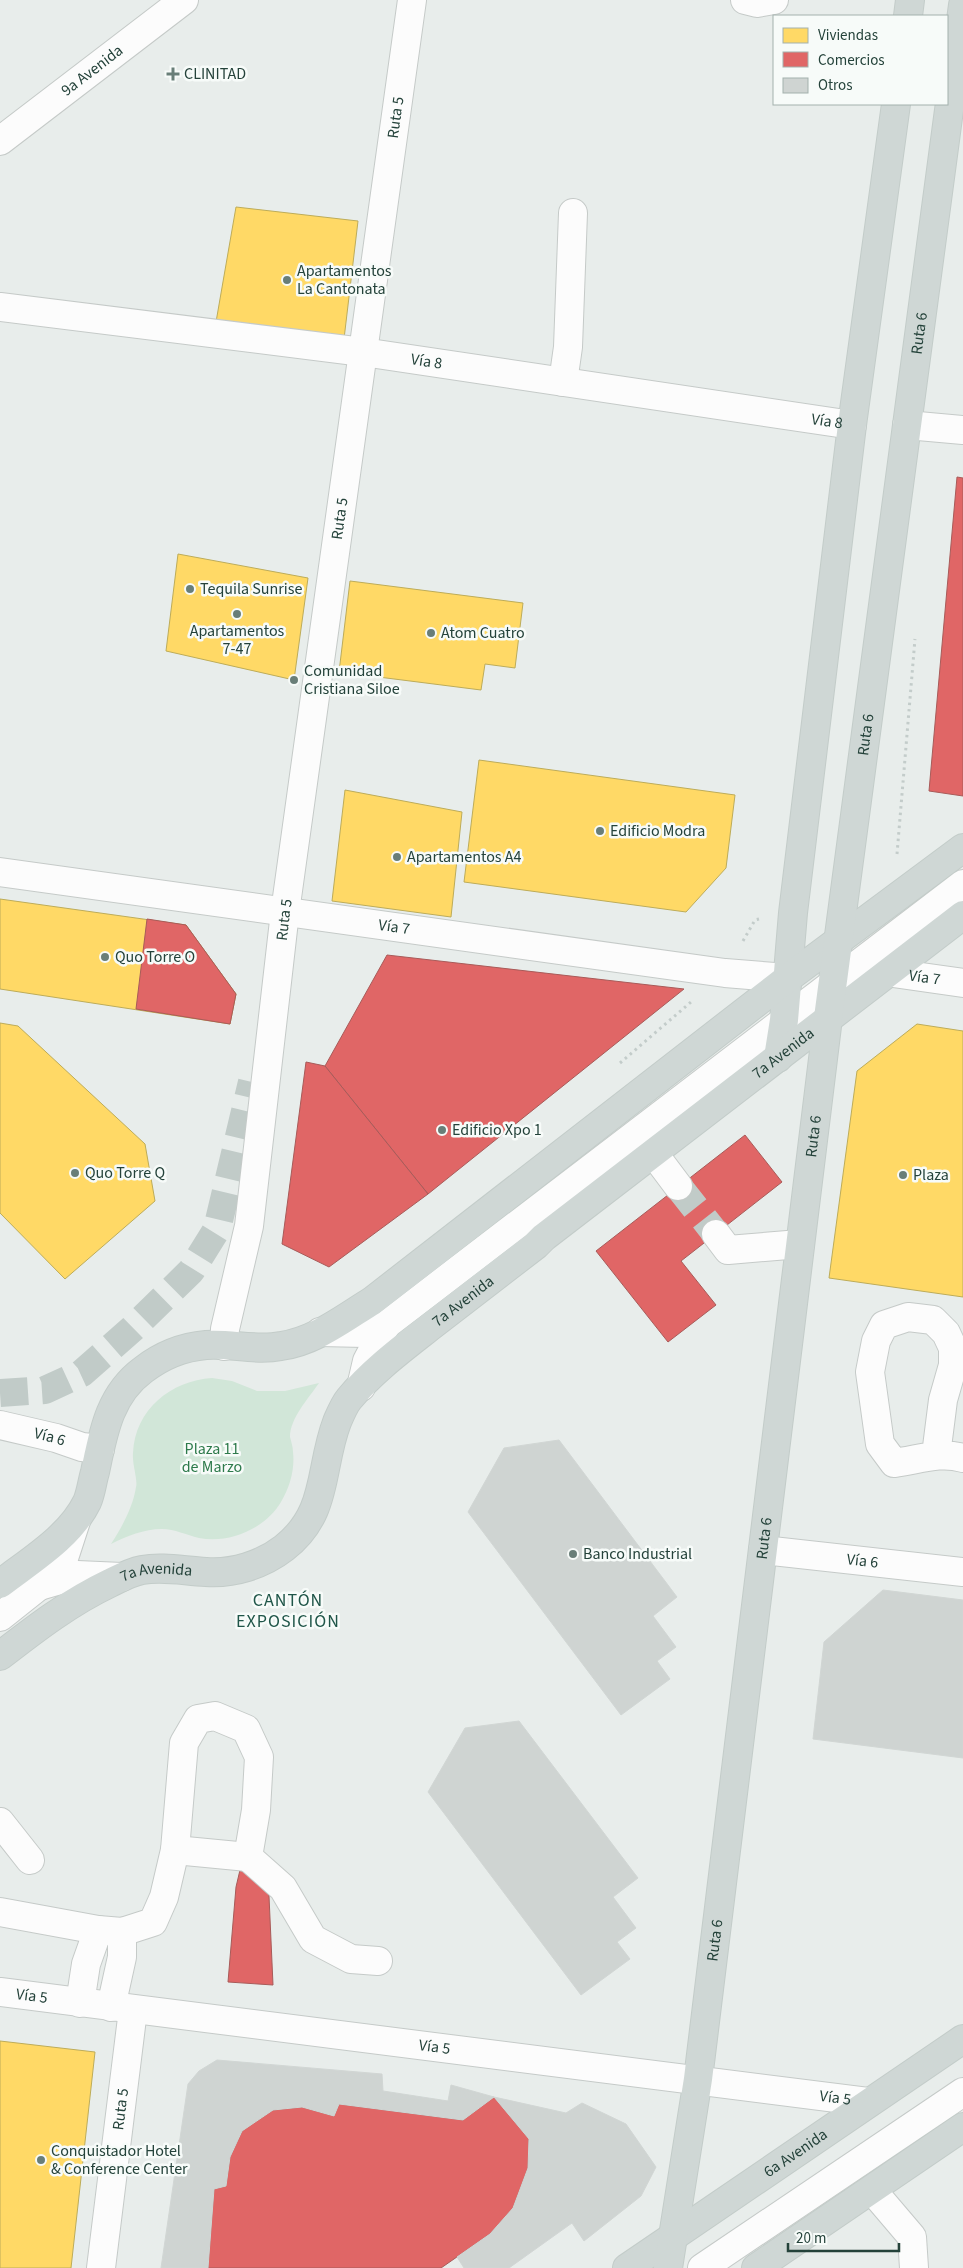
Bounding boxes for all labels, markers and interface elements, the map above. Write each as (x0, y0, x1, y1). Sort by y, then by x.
legend (773, 15, 948, 105)
text: Viviendas (818, 25, 878, 46)
street label: 9a Avenida (56, 40, 128, 101)
text: Comercios (818, 50, 885, 71)
place label: CLINITAD (184, 63, 246, 85)
marker: CLINITAD (166, 67, 180, 81)
text: Otros (818, 75, 852, 96)
street label: Ruta 5 (382, 95, 409, 140)
place label: Apartamentos La Cantonata (297, 260, 392, 300)
marker: Apartamentos La Cantonata (281, 274, 293, 286)
street label: Ruta 6 (906, 311, 933, 356)
street label: Vía 8 (409, 348, 444, 375)
street label: Vía 8 (810, 408, 844, 435)
street label: Ruta 5 (326, 496, 354, 541)
place label: Tequila Sunrise (200, 578, 303, 600)
marker: Tequila Sunrise (184, 583, 196, 595)
marker: Apartamentos 7-47 (231, 608, 243, 620)
place label: Apartamentos 7-47 (190, 620, 285, 660)
place label: Atom Cuatro (441, 622, 525, 644)
marker: Atom Cuatro (425, 627, 437, 639)
place label: Comunidad Cristiana Siloe (304, 660, 400, 700)
marker: Comunidad Cristiana Siloe (288, 674, 300, 686)
street label: Ruta 6 (852, 712, 879, 757)
place label: Edificio Modra (610, 820, 705, 842)
marker: Edificio Modra (594, 825, 606, 837)
place label: Apartamentos A4 (407, 846, 521, 868)
marker: Apartamentos A4 (391, 851, 403, 863)
street label: Ruta 5 (271, 897, 298, 942)
street label: Vía 7 (377, 914, 411, 940)
place label: Quo Torre O (115, 946, 195, 968)
marker: Quo Torre O (99, 951, 111, 963)
street label: Vía 7 (907, 964, 942, 991)
street label: 7a Avenida (748, 1022, 819, 1084)
street label: Ruta 6 (800, 1114, 827, 1159)
place label: Edificio Xpo 1 (452, 1119, 542, 1141)
marker: Edificio Xpo 1 (436, 1124, 448, 1136)
place label: Quo Torre Q (85, 1162, 165, 1184)
place label: Plaza (913, 1164, 949, 1186)
marker: Quo Torre Q (69, 1167, 81, 1179)
marker: Plaza (897, 1169, 909, 1181)
street label: 7a Avenida (428, 1270, 499, 1332)
street label: Vía 6 (32, 1422, 68, 1451)
park label: Plaza 11 de Marzo (182, 1438, 242, 1478)
street label: Ruta 6 (751, 1516, 778, 1561)
place label: Banco Industrial (583, 1543, 692, 1565)
marker: Banco Industrial (567, 1548, 579, 1560)
street label: Vía 6 (845, 1548, 879, 1574)
street label: 7a Avenida (116, 1557, 193, 1587)
district label: CANTÓN EXPOSICIÓN (236, 1588, 340, 1634)
street label: Ruta 6 (702, 1918, 728, 1963)
street label: Vía 5 (15, 1983, 49, 2009)
street label: Vía 5 (417, 2034, 452, 2060)
street label: Vía 5 (818, 2085, 852, 2111)
street label: Ruta 5 (107, 2087, 134, 2131)
street label: 6a Avenida (759, 2124, 832, 2183)
place label: Conquistador Hotel & Conference Center (51, 2140, 188, 2180)
marker: Conquistador Hotel & Conference Center (35, 2154, 47, 2166)
scale bar (788, 2220, 899, 2252)
text: 20 m (796, 2228, 826, 2249)

